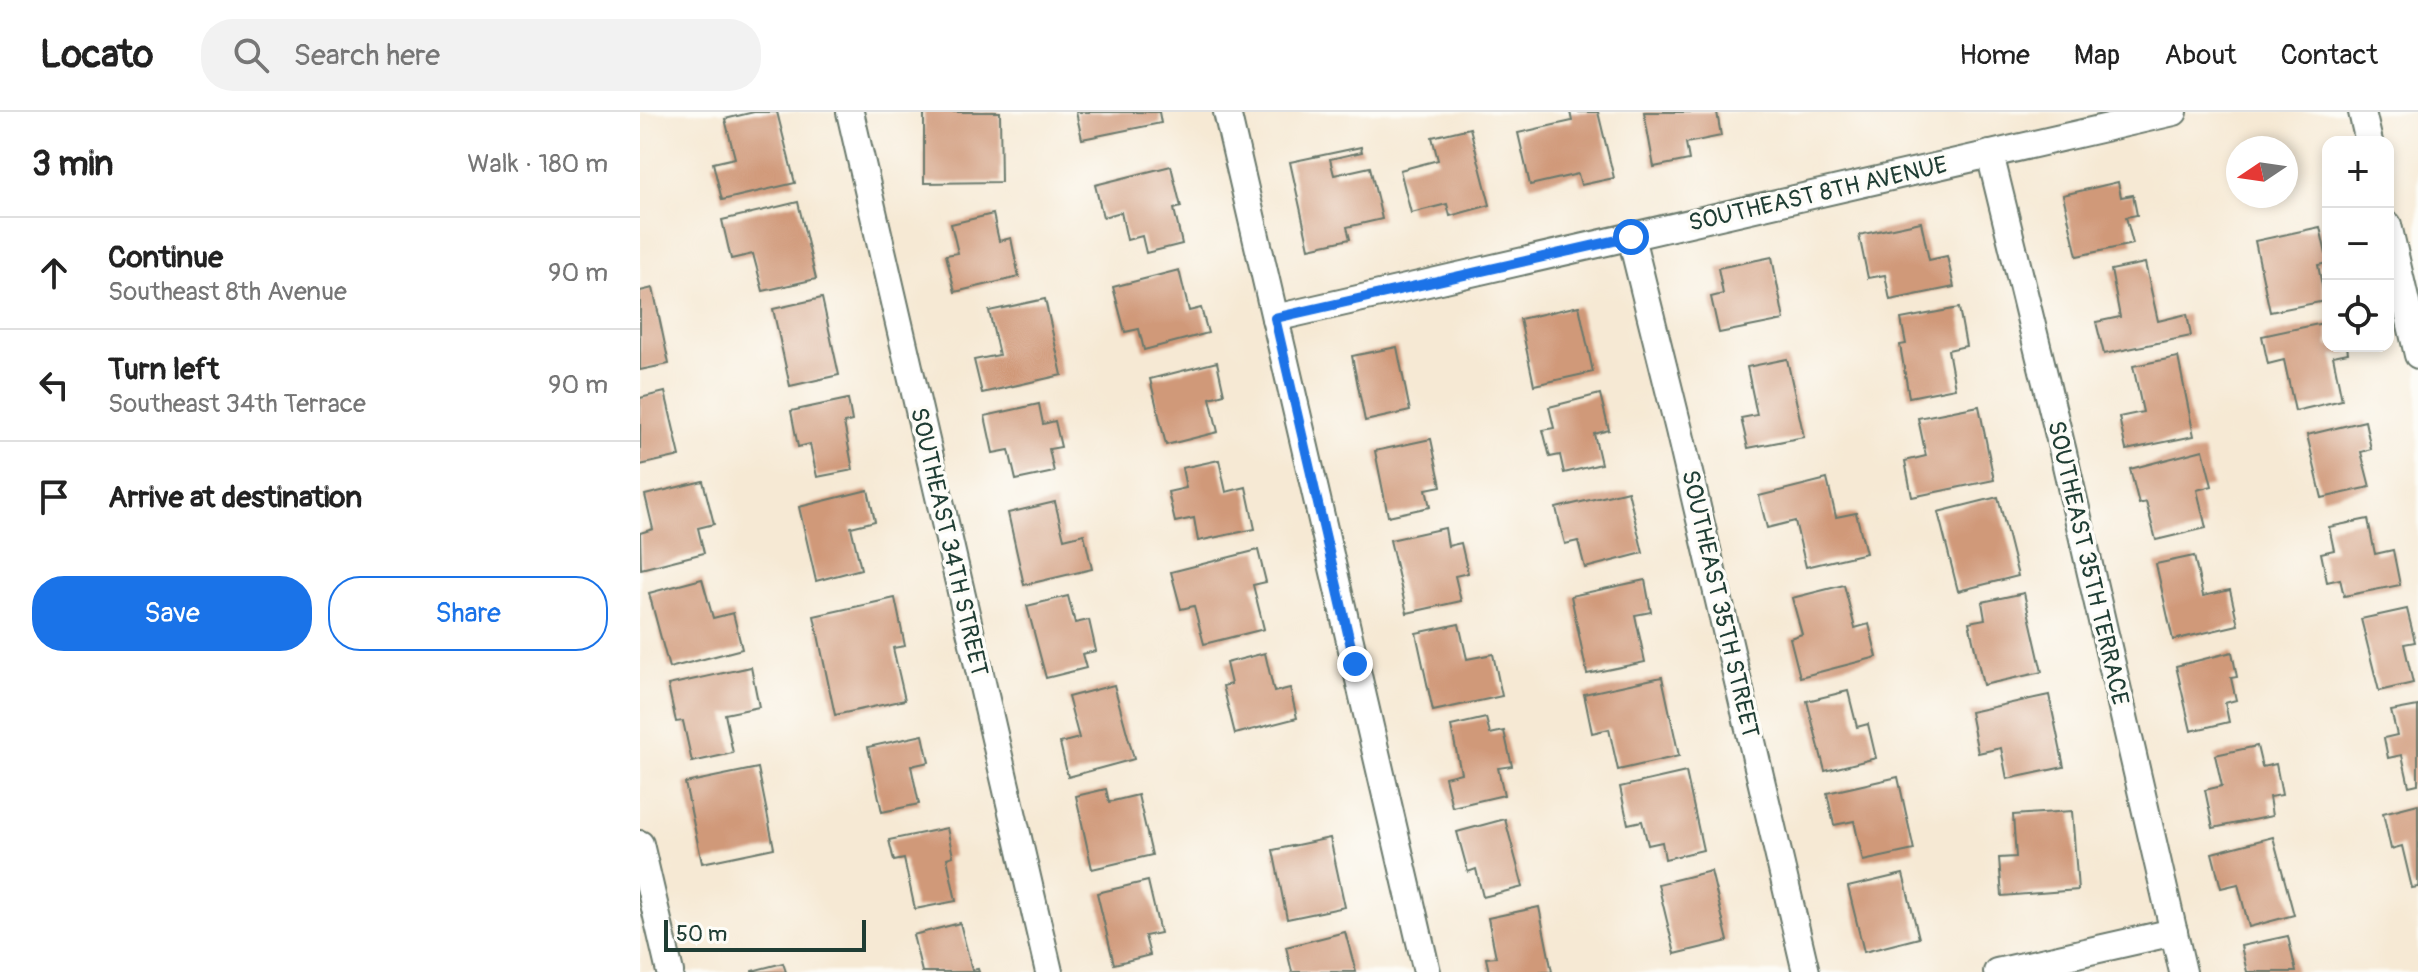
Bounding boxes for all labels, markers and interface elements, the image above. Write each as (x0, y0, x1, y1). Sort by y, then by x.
search box (201, 19, 761, 91)
text: Locato (40, 31, 153, 79)
icon: search (229, 33, 273, 77)
text: Search here (293, 37, 440, 74)
text: Home (1959, 38, 2030, 73)
text: Map (2074, 38, 2120, 73)
text: About (2164, 38, 2237, 73)
text: Contact (2281, 38, 2378, 73)
north arrow (2226, 136, 2298, 208)
map controls (2322, 136, 2394, 352)
button: + (2322, 136, 2394, 208)
text: 3 min (32, 143, 114, 186)
text: Walk · 180 m (467, 148, 608, 180)
street label: SOUTHEAST 8TH AVENUE (1686, 150, 1950, 238)
button: − (2322, 208, 2394, 280)
route start (1613, 219, 1649, 255)
text: Continue (108, 239, 223, 276)
icon: ahead (32, 251, 76, 295)
text: 90 m (548, 257, 608, 289)
text: Southeast 8th Avenue (108, 276, 347, 308)
button: locate (2322, 280, 2394, 352)
text: Turn left (108, 351, 219, 388)
icon: left (32, 363, 76, 407)
text: 90 m (548, 369, 608, 401)
text: Southeast 34th Terrace (108, 388, 366, 420)
street label: SOUTHEAST 34TH STREET (904, 405, 994, 679)
street label: SOUTHEAST 35TH TERRACE (2041, 418, 2135, 708)
street label: SOUTHEAST 35TH STREET (1675, 467, 1765, 741)
icon: arrive (32, 475, 76, 519)
text: Arrive at destination (108, 479, 362, 516)
button: Save (32, 576, 312, 651)
button: Share (328, 576, 608, 651)
route end (1337, 646, 1373, 682)
scale bar (664, 916, 866, 952)
text: 50 m (676, 920, 727, 948)

